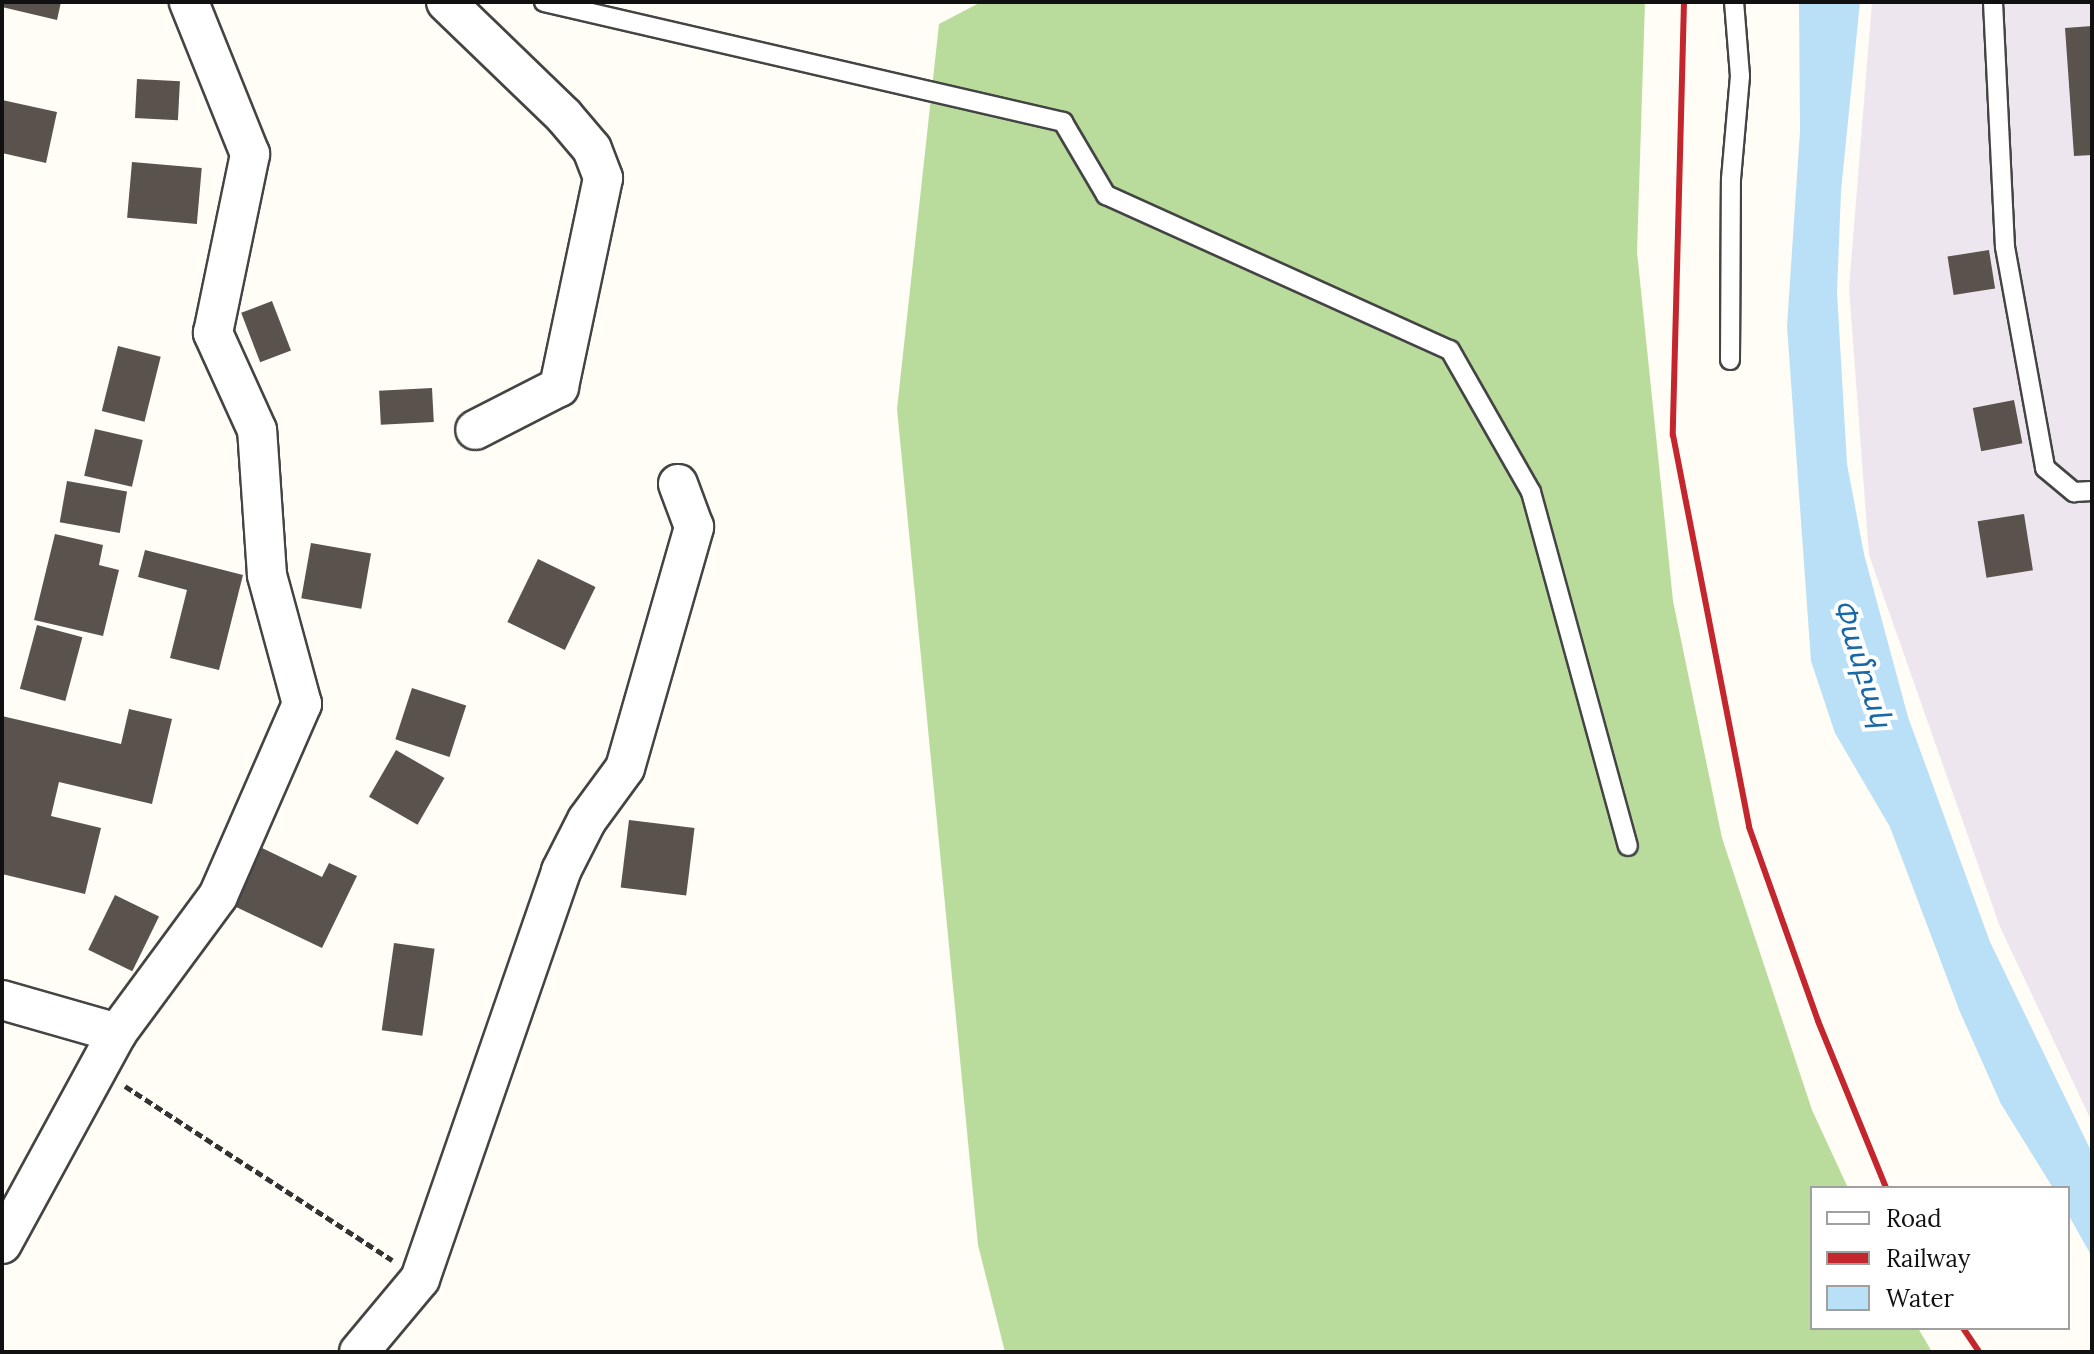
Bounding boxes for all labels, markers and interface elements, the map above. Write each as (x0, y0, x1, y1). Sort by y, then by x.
water label: Փամբակ (1825, 594, 1901, 732)
legend (1810, 1186, 2070, 1330)
text: Road (1886, 1203, 1942, 1234)
text: Railway (1886, 1243, 1970, 1274)
text: Water (1886, 1283, 1954, 1314)

